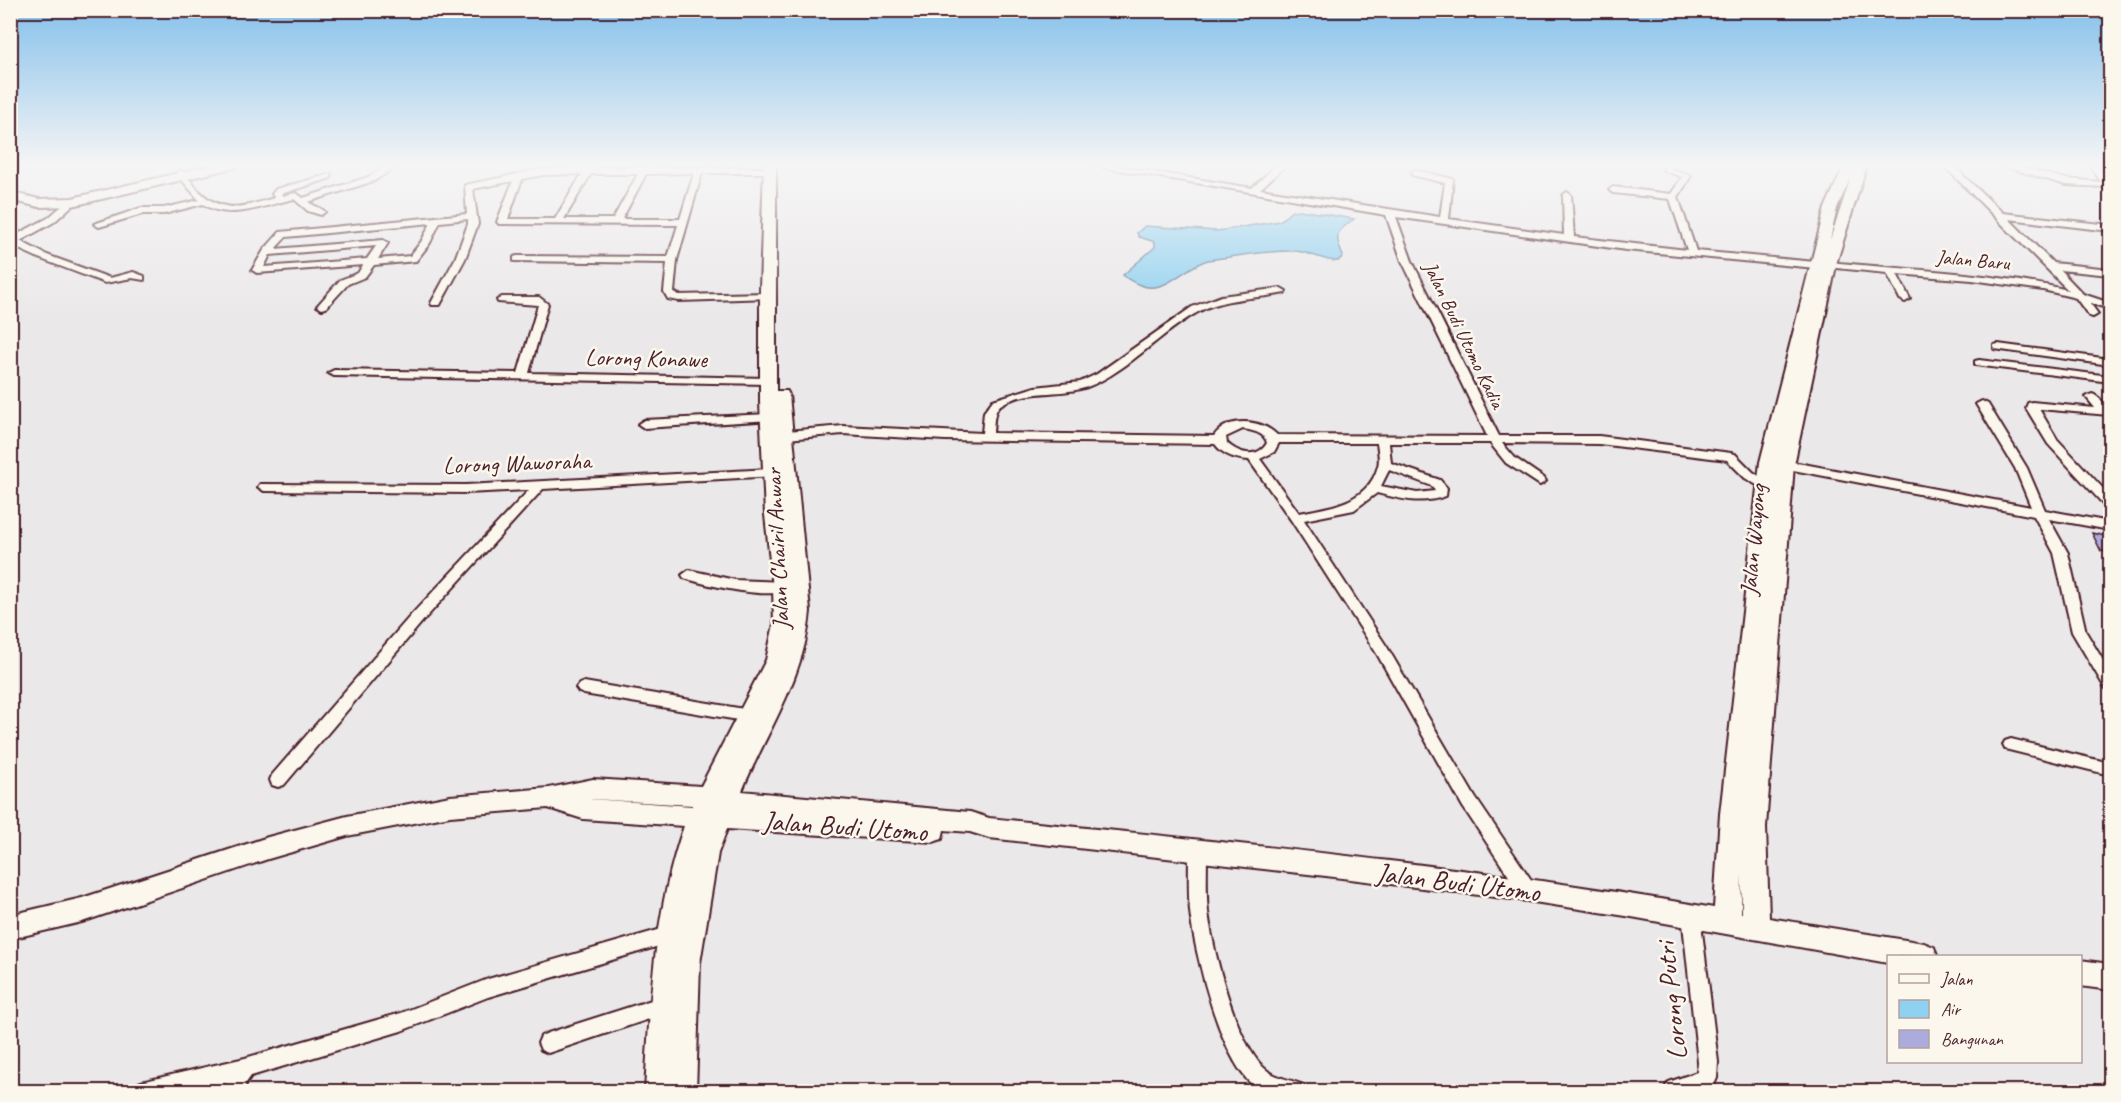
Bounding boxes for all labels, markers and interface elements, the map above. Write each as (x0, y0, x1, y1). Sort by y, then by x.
street label: Jalan Baru (1935, 244, 2012, 276)
street label: Jalan Budi Utomo Kadia (1417, 257, 1511, 414)
street label: Lorong Konawe (585, 342, 709, 374)
street label: Lorong Waworaha (443, 445, 594, 481)
street label: Jalan Chairil Anwar (758, 465, 796, 631)
street label: Jalan Wayong (1733, 481, 1773, 598)
street label: Jalan Budi Utomo (760, 803, 930, 849)
street label: Jalan Budi Utomo (1372, 854, 1544, 910)
street label: Lorong Putri (1647, 937, 1695, 1062)
legend (1887, 955, 2082, 1063)
text: Jalan (1940, 968, 1973, 990)
text: Air (1941, 998, 1962, 1020)
text: Bangunan (1941, 1028, 2004, 1050)

